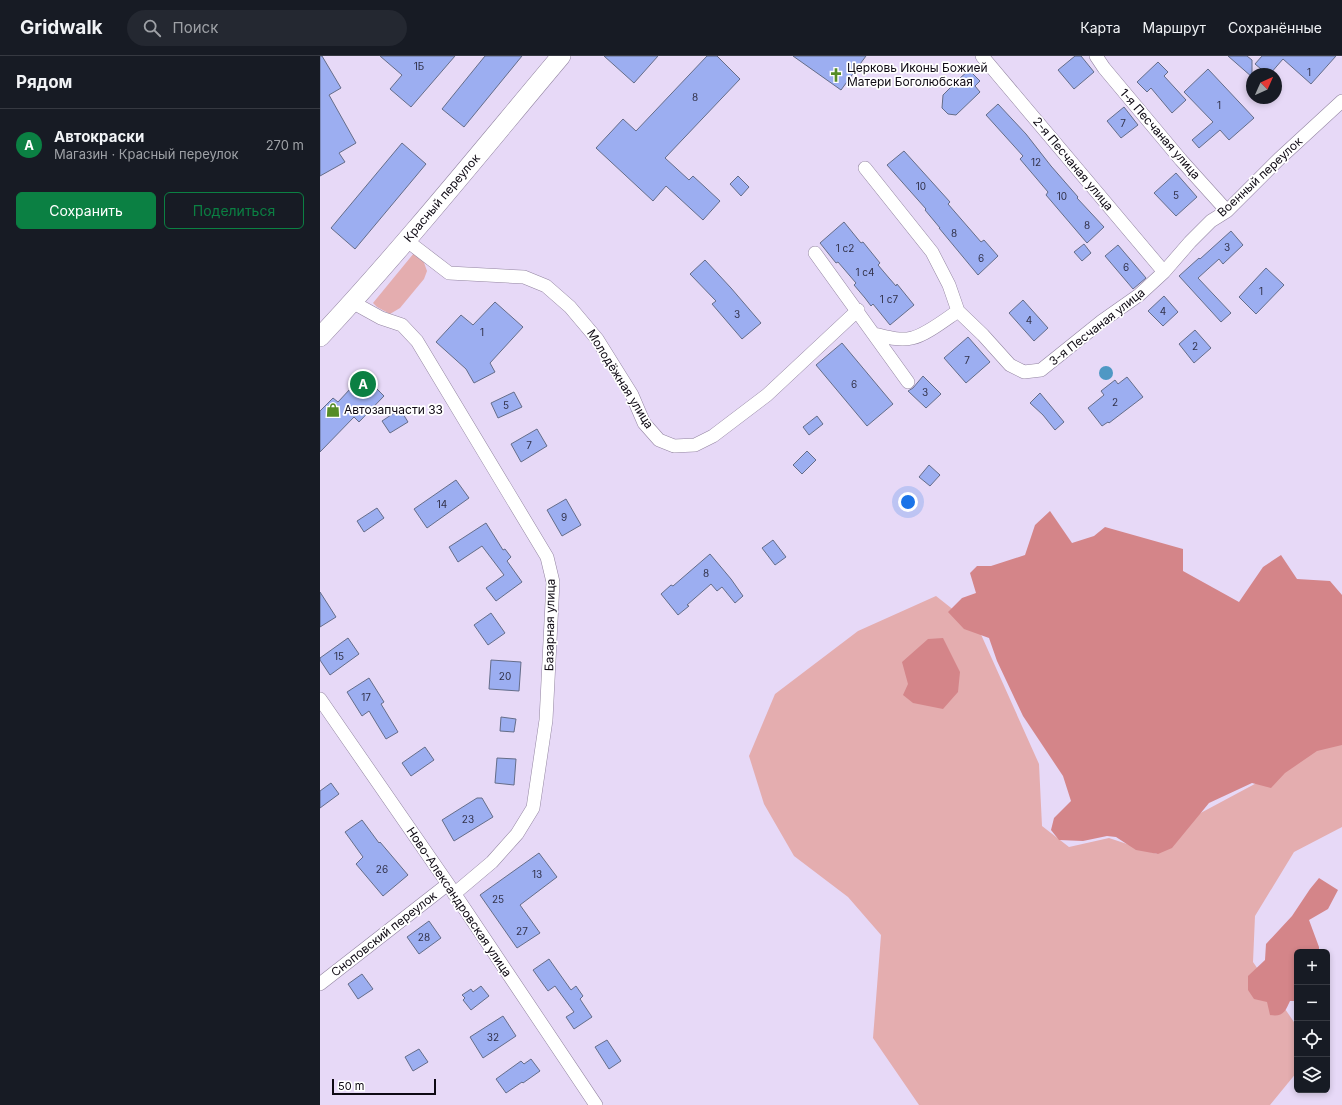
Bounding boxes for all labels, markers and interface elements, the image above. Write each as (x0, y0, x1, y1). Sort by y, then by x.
search box (127, 10, 407, 46)
text: Gridwalk (20, 16, 103, 39)
icon: search (141, 17, 163, 39)
text: Поиск (173, 18, 218, 37)
text: Карта (1080, 19, 1121, 36)
text: Маршрут (1143, 19, 1206, 36)
text: Сохранённые (1228, 19, 1322, 36)
house number: 1Б (414, 60, 424, 72)
place label: Церковь Иконы Божией Матери Боголюбская (847, 60, 988, 89)
house number: 1 (1307, 66, 1311, 78)
church icon: Церковь Иконы Божией Матери Боголюбская (828, 67, 844, 83)
north arrow (1246, 68, 1282, 104)
text: Рядом (16, 72, 72, 92)
street label: 1-я Песчаная улица (1117, 85, 1204, 182)
house number: 8 (692, 91, 698, 103)
house number: 1 (1217, 99, 1221, 111)
street label: 2-я Песчаная улица (1030, 114, 1117, 213)
house number: 7 (1120, 117, 1126, 129)
text: Автокраски (54, 127, 144, 146)
street label: Военный переулок (1214, 133, 1306, 220)
text: A (24, 137, 34, 153)
text: 270 m (266, 137, 304, 153)
text: Магазин · Красный переулок (54, 146, 239, 162)
street label: Красный переулок (400, 150, 483, 245)
house number: 12 (1031, 156, 1041, 168)
house number: 10 (916, 180, 926, 192)
house number: 5 (1173, 189, 1179, 201)
house number: 10 (1057, 190, 1067, 202)
button: Сохранить (16, 192, 156, 229)
button: Поделиться (164, 192, 304, 229)
house number: 8 (1084, 219, 1090, 231)
house number: 8 (951, 227, 957, 239)
house number: 3 (1224, 241, 1230, 253)
house number: 1 с2 (836, 242, 854, 254)
house number: 6 (978, 252, 984, 264)
house number: 6 (1123, 261, 1129, 273)
house number: 1 с4 (855, 266, 875, 278)
street label: 3-я Песчаная улица (1046, 285, 1148, 369)
house number: 1 (1259, 285, 1263, 297)
house number: 1 с7 (880, 293, 898, 305)
house number: 4 (1160, 305, 1166, 317)
house number: 3 (734, 308, 740, 320)
house number: 4 (1026, 314, 1032, 326)
house number: 1 (480, 326, 484, 338)
street label: Молодёжная улица (584, 326, 657, 431)
house number: 2 (1192, 340, 1198, 352)
house number: 7 (964, 354, 970, 366)
pin: A (350, 369, 376, 399)
house number: 6 (851, 378, 857, 390)
house number: 3 (922, 386, 928, 398)
house number: 2 (1112, 396, 1118, 408)
house number: 5 (503, 399, 509, 411)
shop icon: Автозапчасти 33 (325, 402, 341, 418)
place label: Автозапчасти 33 (344, 402, 443, 417)
house number: 7 (526, 439, 532, 451)
your location (898, 492, 918, 512)
house number: 14 (437, 498, 447, 510)
house number: 9 (561, 511, 567, 523)
house number: 8 (703, 567, 709, 579)
street label: Базарная улица (541, 579, 558, 671)
house number: 15 (334, 650, 344, 662)
house number: 20 (499, 670, 511, 682)
house number: 17 (361, 691, 371, 703)
house number: 23 (462, 813, 474, 825)
street label: Ново-Александровская улица (404, 824, 515, 979)
house number: 26 (376, 863, 388, 875)
house number: 13 (532, 868, 542, 880)
street label: Сноповский переулок (328, 887, 440, 980)
house number: 25 (492, 893, 504, 905)
house number: 27 (516, 925, 528, 937)
house number: 28 (418, 931, 430, 943)
map controls (1294, 949, 1330, 1093)
button: + (1294, 949, 1330, 985)
button: − (1294, 985, 1330, 1021)
button: locate (1294, 1021, 1330, 1057)
house number: 32 (487, 1031, 499, 1043)
button: layers (1294, 1057, 1330, 1093)
scale bar (332, 1077, 436, 1096)
text: 50 m (338, 1079, 364, 1093)

